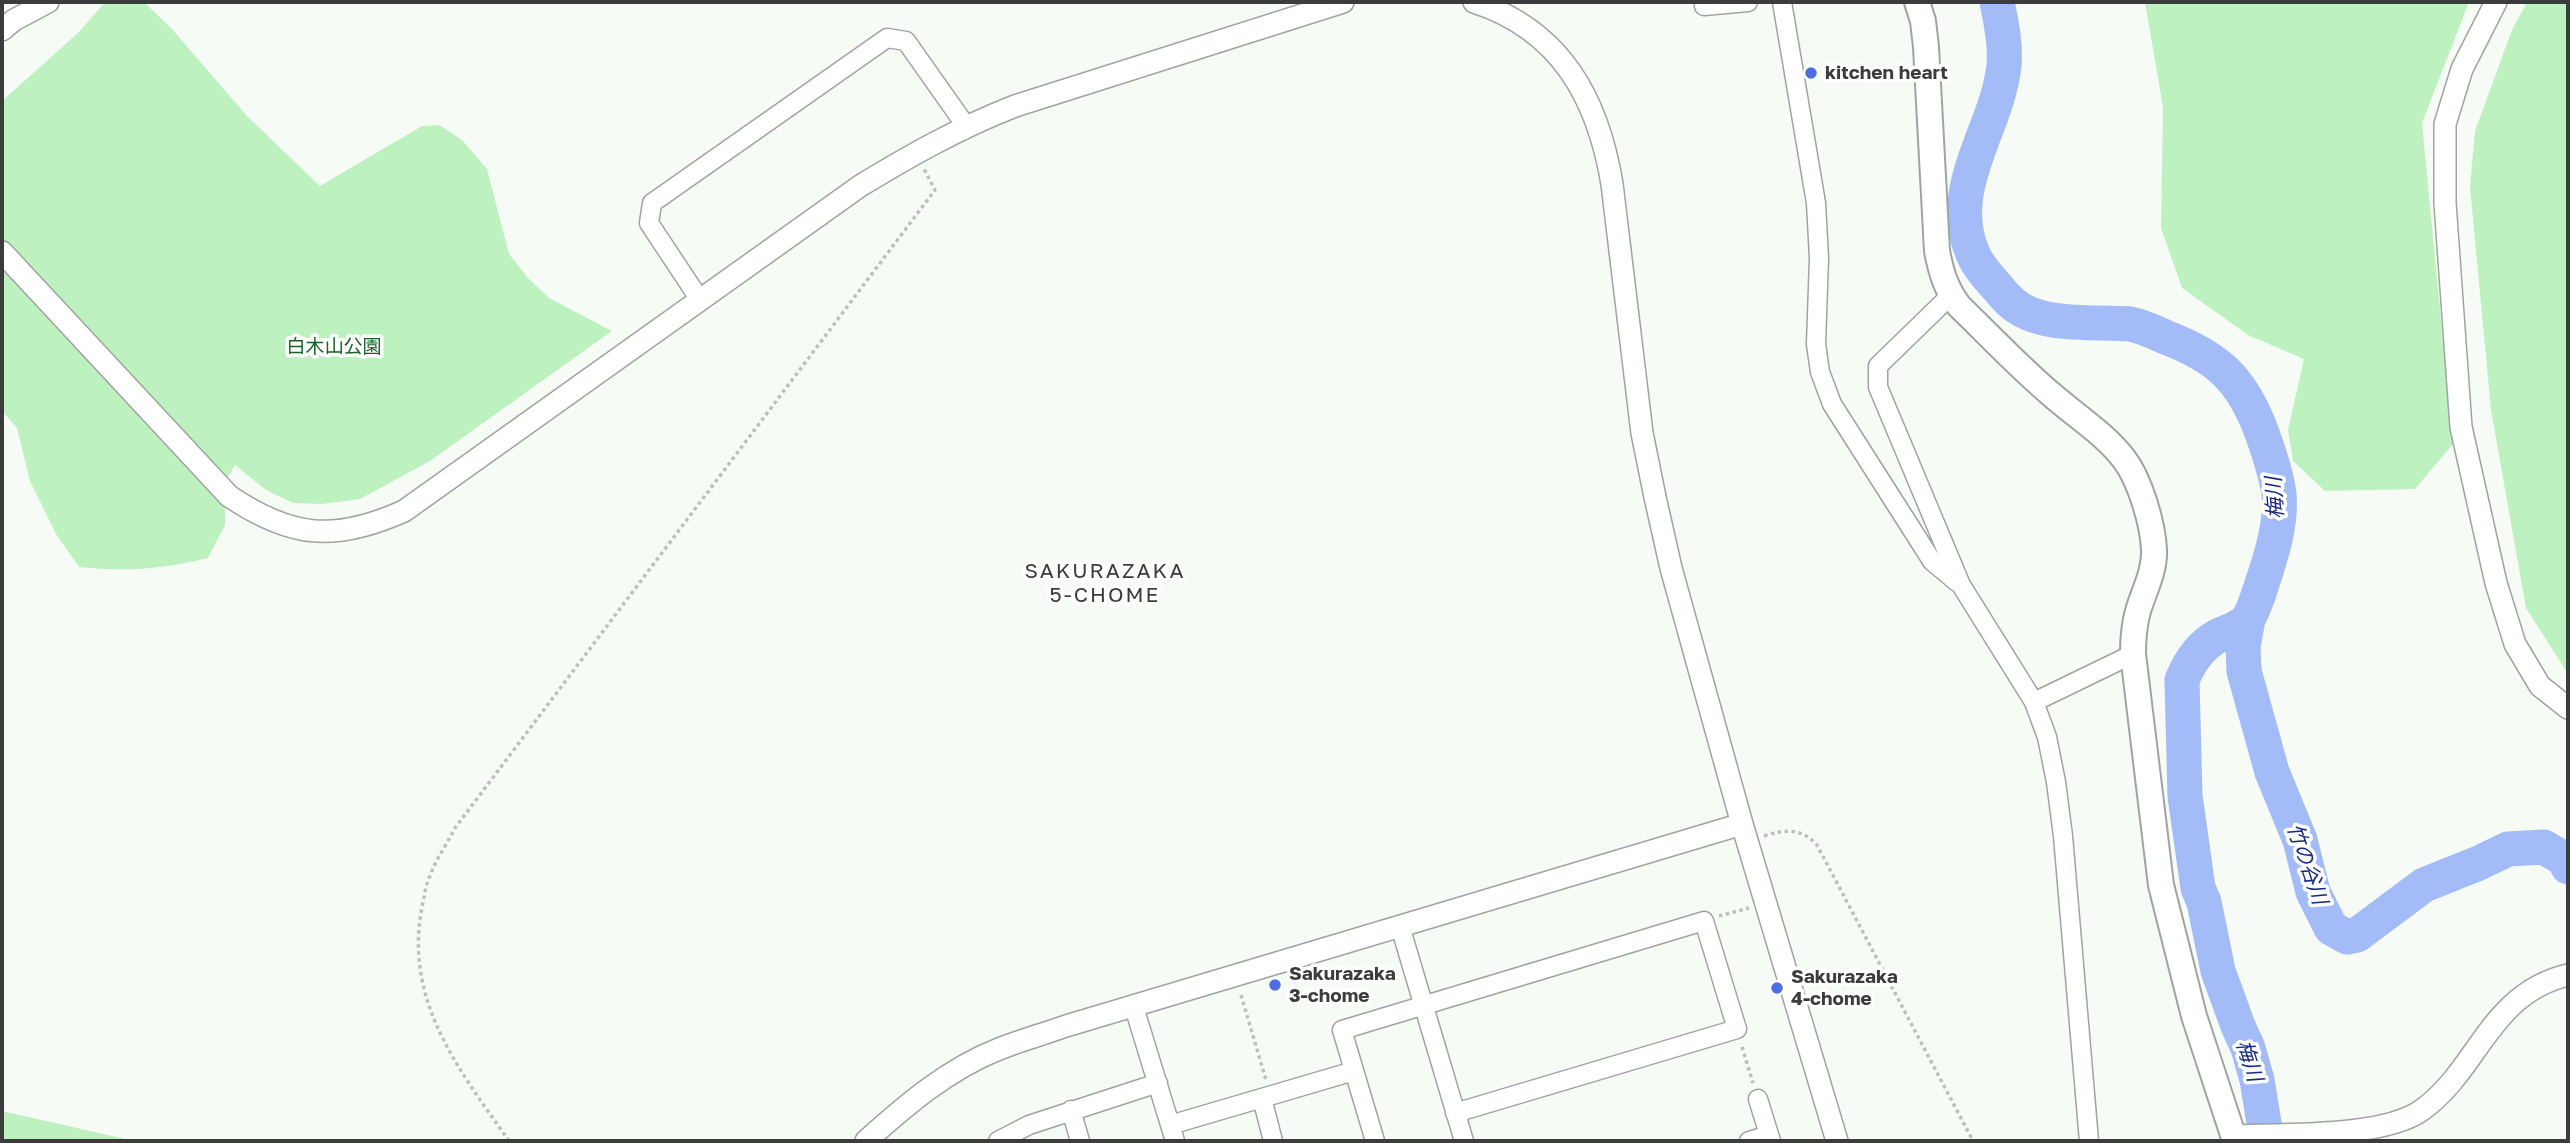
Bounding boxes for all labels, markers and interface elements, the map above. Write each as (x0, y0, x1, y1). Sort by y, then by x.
place label: kitchen heart (1825, 62, 1948, 84)
marker: kitchen heart (1803, 65, 1819, 81)
park label: 白木山公園 (287, 336, 381, 358)
water label: 梅川 (2261, 476, 2289, 520)
district label: SAKURAZAKA 5-CHOME (1026, 558, 1184, 608)
water label: 竹の谷川 (2281, 820, 2333, 908)
place label: Sakurazaka 3-chome (1289, 963, 1396, 1007)
place label: Sakurazaka 4-chome (1791, 966, 1898, 1010)
marker: Sakurazaka 3-chome (1267, 977, 1283, 993)
marker: Sakurazaka 4-chome (1769, 980, 1785, 996)
water label: 梅川 (2231, 1037, 2267, 1085)

